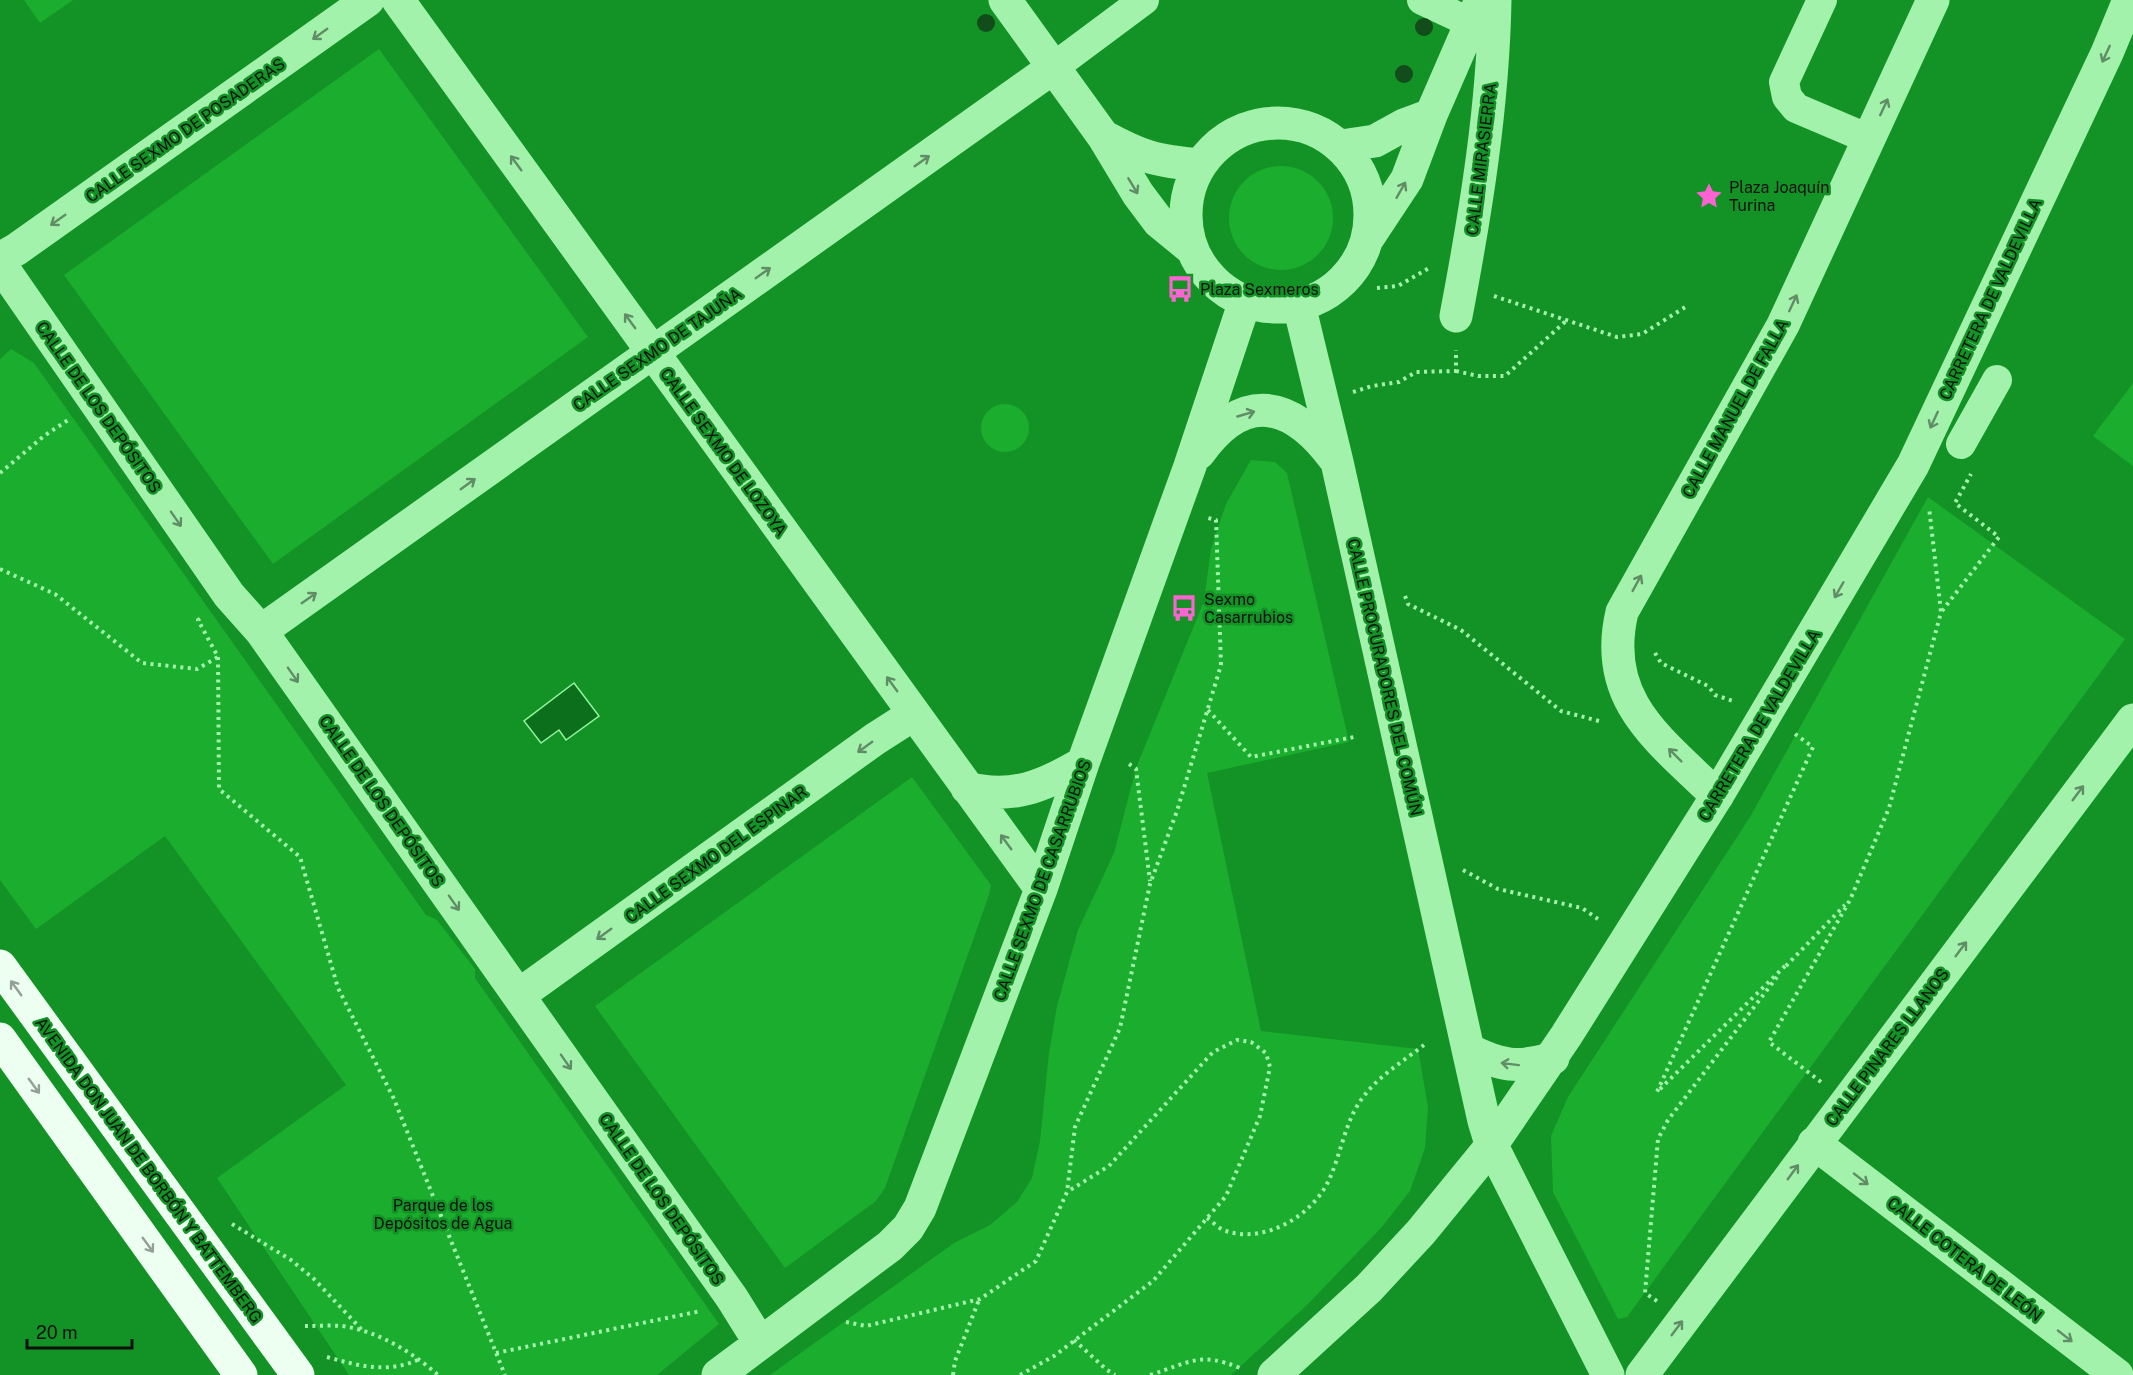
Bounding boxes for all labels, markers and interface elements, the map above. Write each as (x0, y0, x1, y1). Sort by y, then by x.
one-way arrow (313, 28, 329, 40)
one-way arrow (2100, 44, 2112, 62)
street label: CALLE SEXMO DE POSADERAS (82, 54, 288, 207)
street label: CALLE MIRASIERRA (1463, 82, 1500, 236)
one-way arrow (1878, 98, 1890, 116)
one-way arrow (914, 155, 930, 167)
one-way arrow (510, 156, 522, 172)
one-way arrow (1127, 177, 1139, 194)
place label: Plaza Joaquín Turina (1729, 178, 1829, 215)
place icon: Plaza Joaquín Turina (1694, 181, 1724, 211)
one-way arrow (1395, 182, 1407, 199)
street label: CARRETERA DE VALDEVILLA (1935, 195, 2046, 403)
one-way arrow (51, 214, 67, 226)
one-way arrow (755, 267, 771, 279)
bus stop icon: Plaza Sexmeros (1165, 274, 1195, 304)
place label: Plaza Sexmeros (1200, 280, 1319, 299)
street label: CALLE SEXMO DE TAJUÑA (569, 283, 745, 415)
one-way arrow (1788, 294, 1800, 312)
one-way arrow (624, 314, 636, 330)
street label: CALLE MANUEL DE FALLA (1678, 316, 1793, 501)
street label: CALLE DE LOS DEPÓSITOS (32, 317, 166, 497)
street label: CALLE SEXMO DE LOZOYA (656, 365, 791, 540)
one-way arrow (1236, 408, 1255, 419)
one-way arrow (1927, 411, 1939, 429)
one-way arrow (459, 478, 475, 490)
one-way arrow (170, 511, 182, 527)
street label: CALLE PROCURADORES DEL COMÚN (1343, 536, 1427, 818)
one-way arrow (1632, 575, 1644, 592)
one-way arrow (1833, 581, 1845, 598)
place label: Sexmo Casarrubios (1204, 590, 1293, 627)
one-way arrow (301, 592, 317, 604)
bus stop icon: Sexmo Casarrubios (1169, 593, 1199, 623)
street label: CARRETERA DE VALDEVILLA (1695, 626, 1824, 825)
one-way arrow (287, 667, 299, 683)
one-way arrow (886, 676, 898, 692)
street label: CALLE DE LOS DEPÓSITOS (315, 711, 449, 891)
one-way arrow (858, 740, 874, 753)
one-way arrow (1668, 748, 1683, 762)
street label: CALLE SEXMO DE CASARRUBIOS (990, 757, 1095, 1003)
street label: CALLE SEXMO DEL ESPINAR (622, 782, 811, 927)
one-way arrow (2072, 785, 2084, 801)
one-way arrow (1000, 834, 1012, 850)
one-way arrow (448, 894, 460, 910)
one-way arrow (597, 928, 613, 940)
one-way arrow (1955, 941, 1967, 957)
street label: CALLE PINARES LLANOS (1822, 965, 1953, 1130)
one-way arrow (10, 981, 22, 997)
street label: AVENIDA DON JUAN DE BORBÓN Y BATTEMBERG (31, 1013, 267, 1327)
one-way arrow (560, 1054, 572, 1070)
one-way arrow (1500, 1059, 1520, 1070)
one-way arrow (28, 1078, 40, 1094)
street label: CALLE DE LOS DEPÓSITOS (595, 1109, 729, 1289)
one-way arrow (1787, 1164, 1800, 1180)
one-way arrow (1852, 1172, 1868, 1185)
street label: CALLE COTERA DE LEÓN (1884, 1192, 2046, 1326)
park label: Parque de los Depósitos de Agua (374, 1196, 512, 1233)
one-way arrow (141, 1236, 154, 1252)
scale bar (27, 1312, 132, 1350)
one-way arrow (1671, 1321, 1683, 1337)
text: 20 m (36, 1322, 78, 1343)
one-way arrow (2057, 1329, 2073, 1342)

